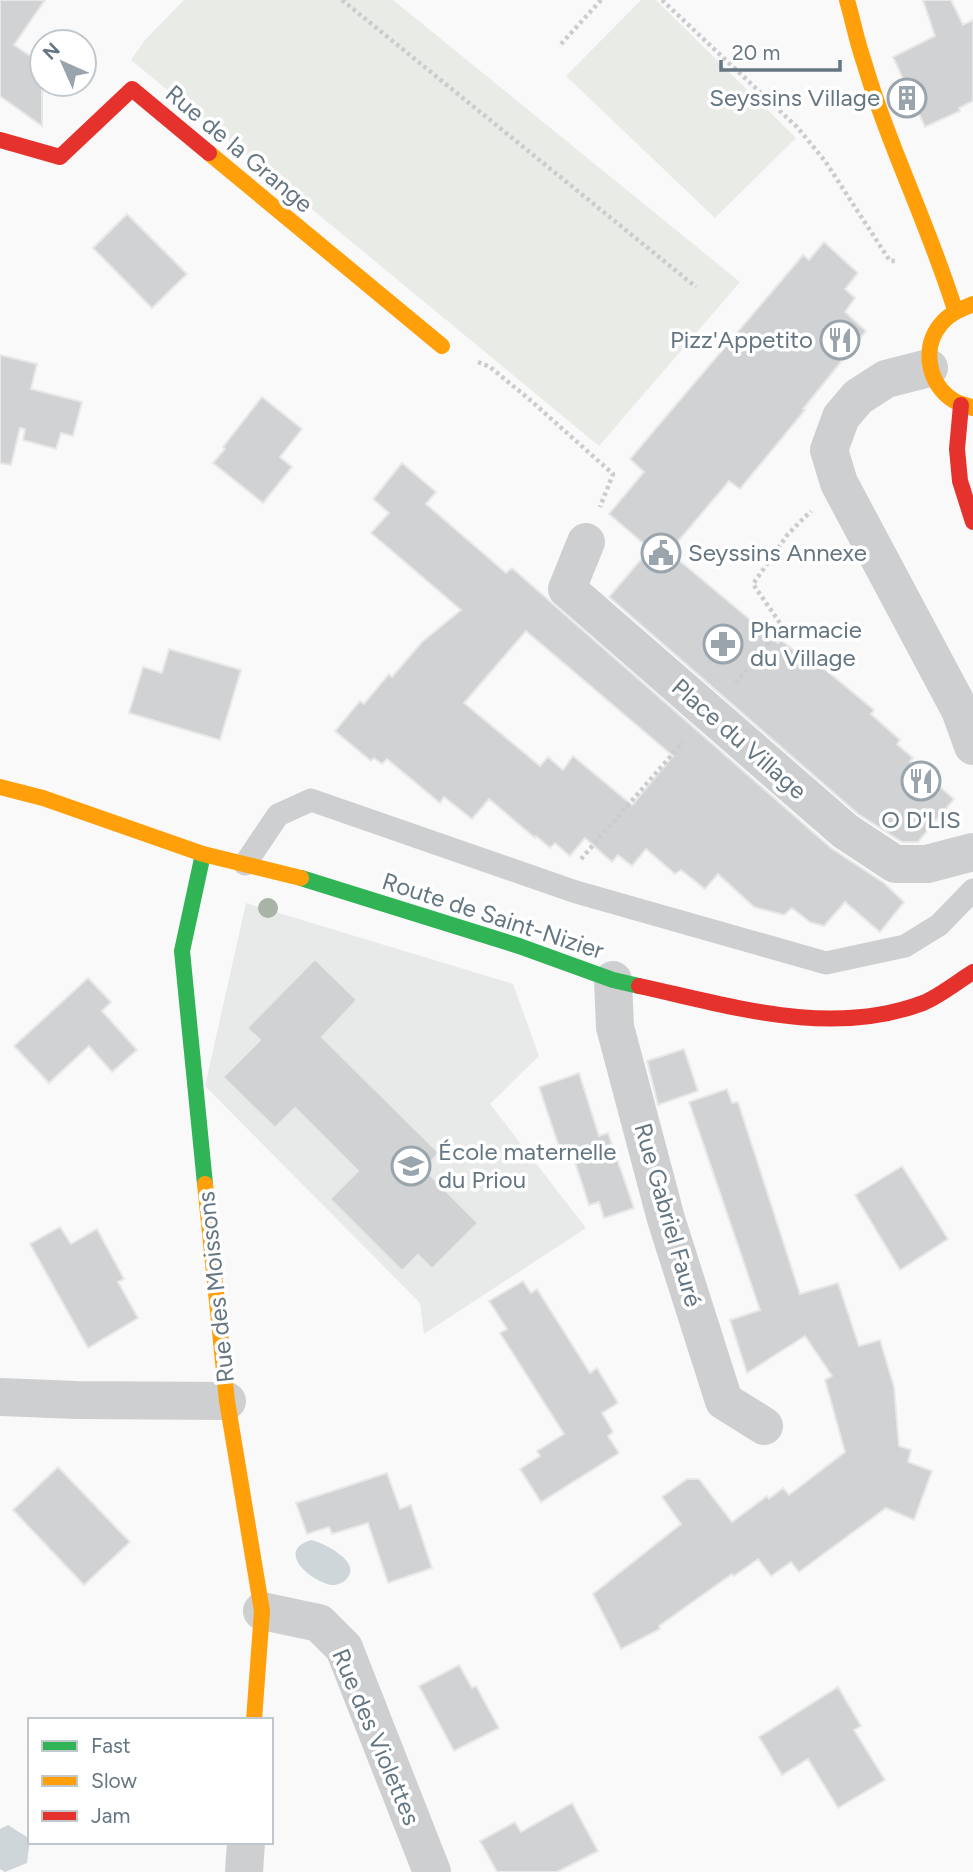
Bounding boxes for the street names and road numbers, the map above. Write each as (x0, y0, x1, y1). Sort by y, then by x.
street label: Rue de la Grange (160, 79, 319, 219)
street label: Place du Village (666, 672, 813, 805)
street label: Route de Saint-Nizier (379, 866, 608, 965)
street label: Rue Gabriel Fauré (628, 1120, 709, 1310)
street label: Rue des Moissons (191, 1190, 240, 1384)
street label: Rue des Violettes (326, 1644, 427, 1829)

